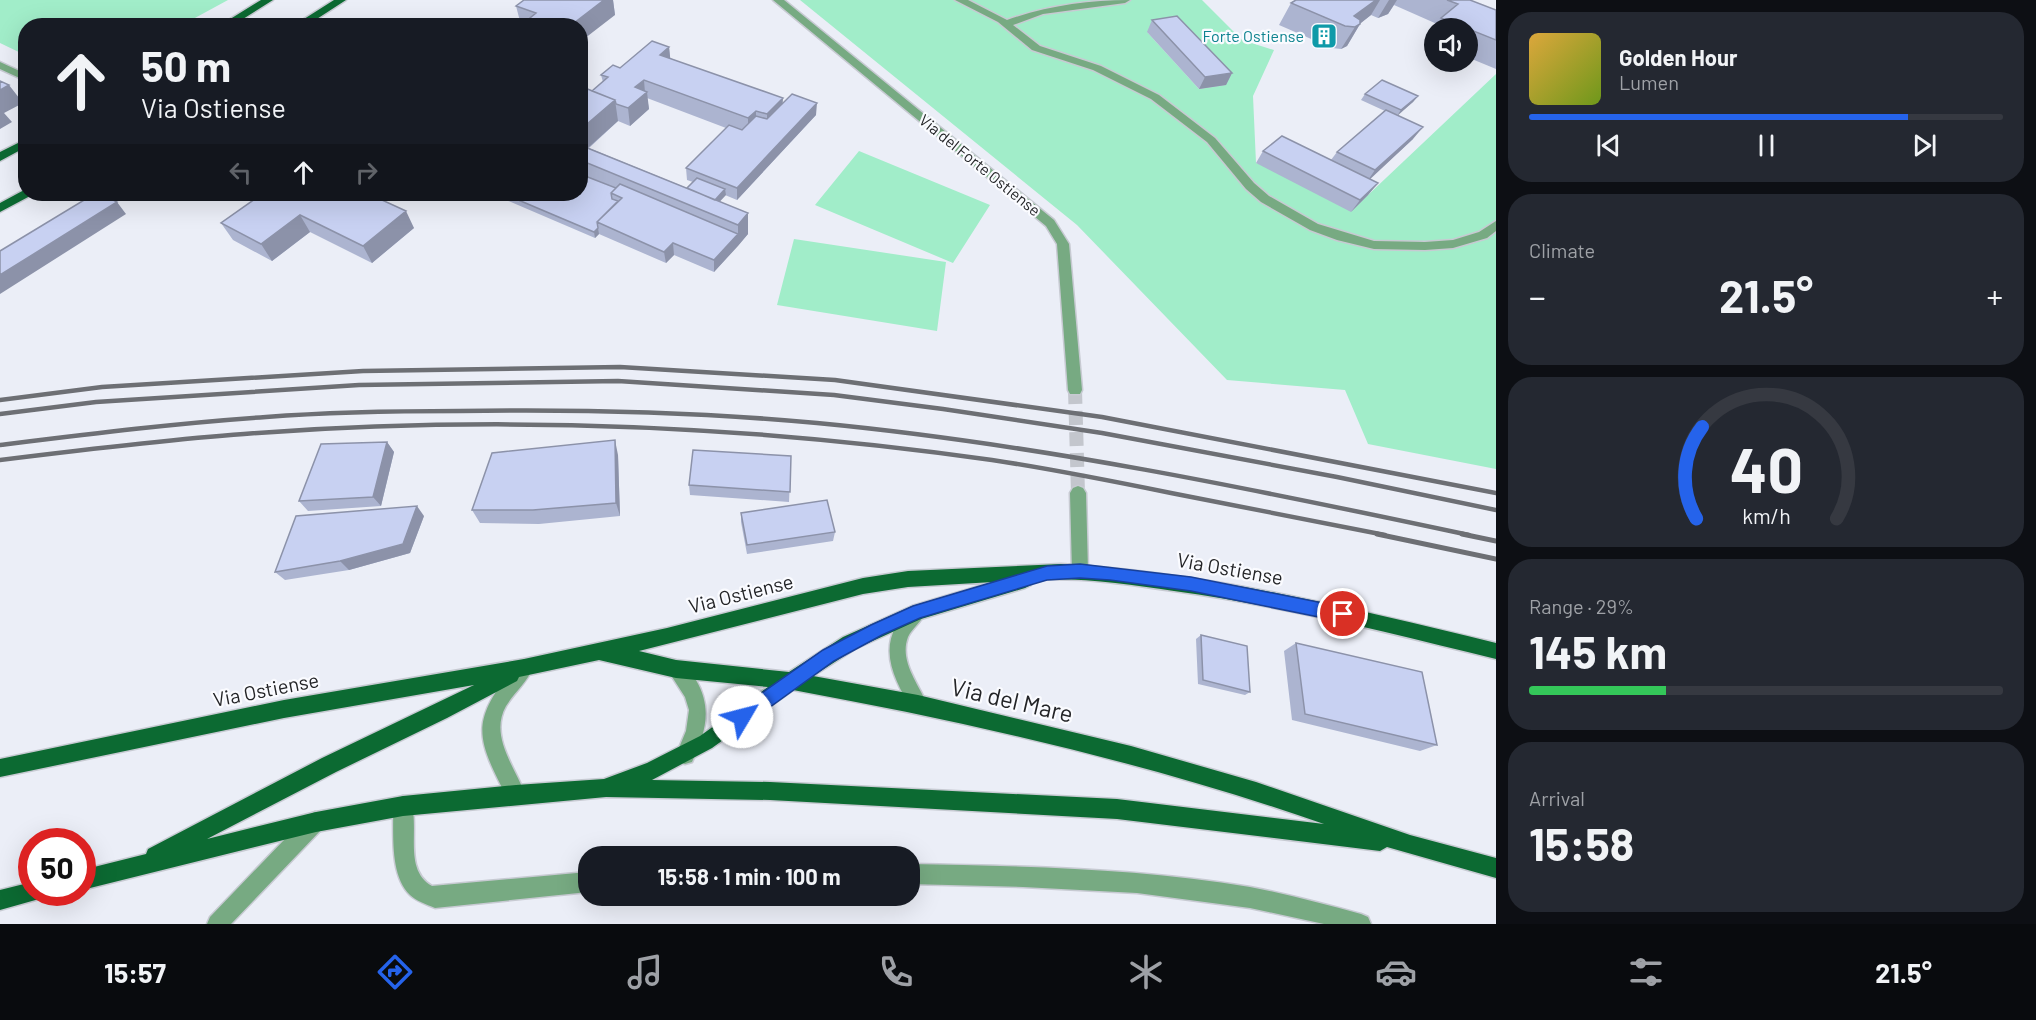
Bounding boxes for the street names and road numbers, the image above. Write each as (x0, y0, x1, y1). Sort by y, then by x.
street label: Via del Forte Ostiense (916, 110, 1045, 219)
street label: Via Ostiense (1175, 547, 1285, 589)
street label: Via Ostiense (686, 568, 796, 618)
street label: Via Ostiense (211, 667, 321, 711)
street label: Via del Mare (948, 671, 1076, 728)

